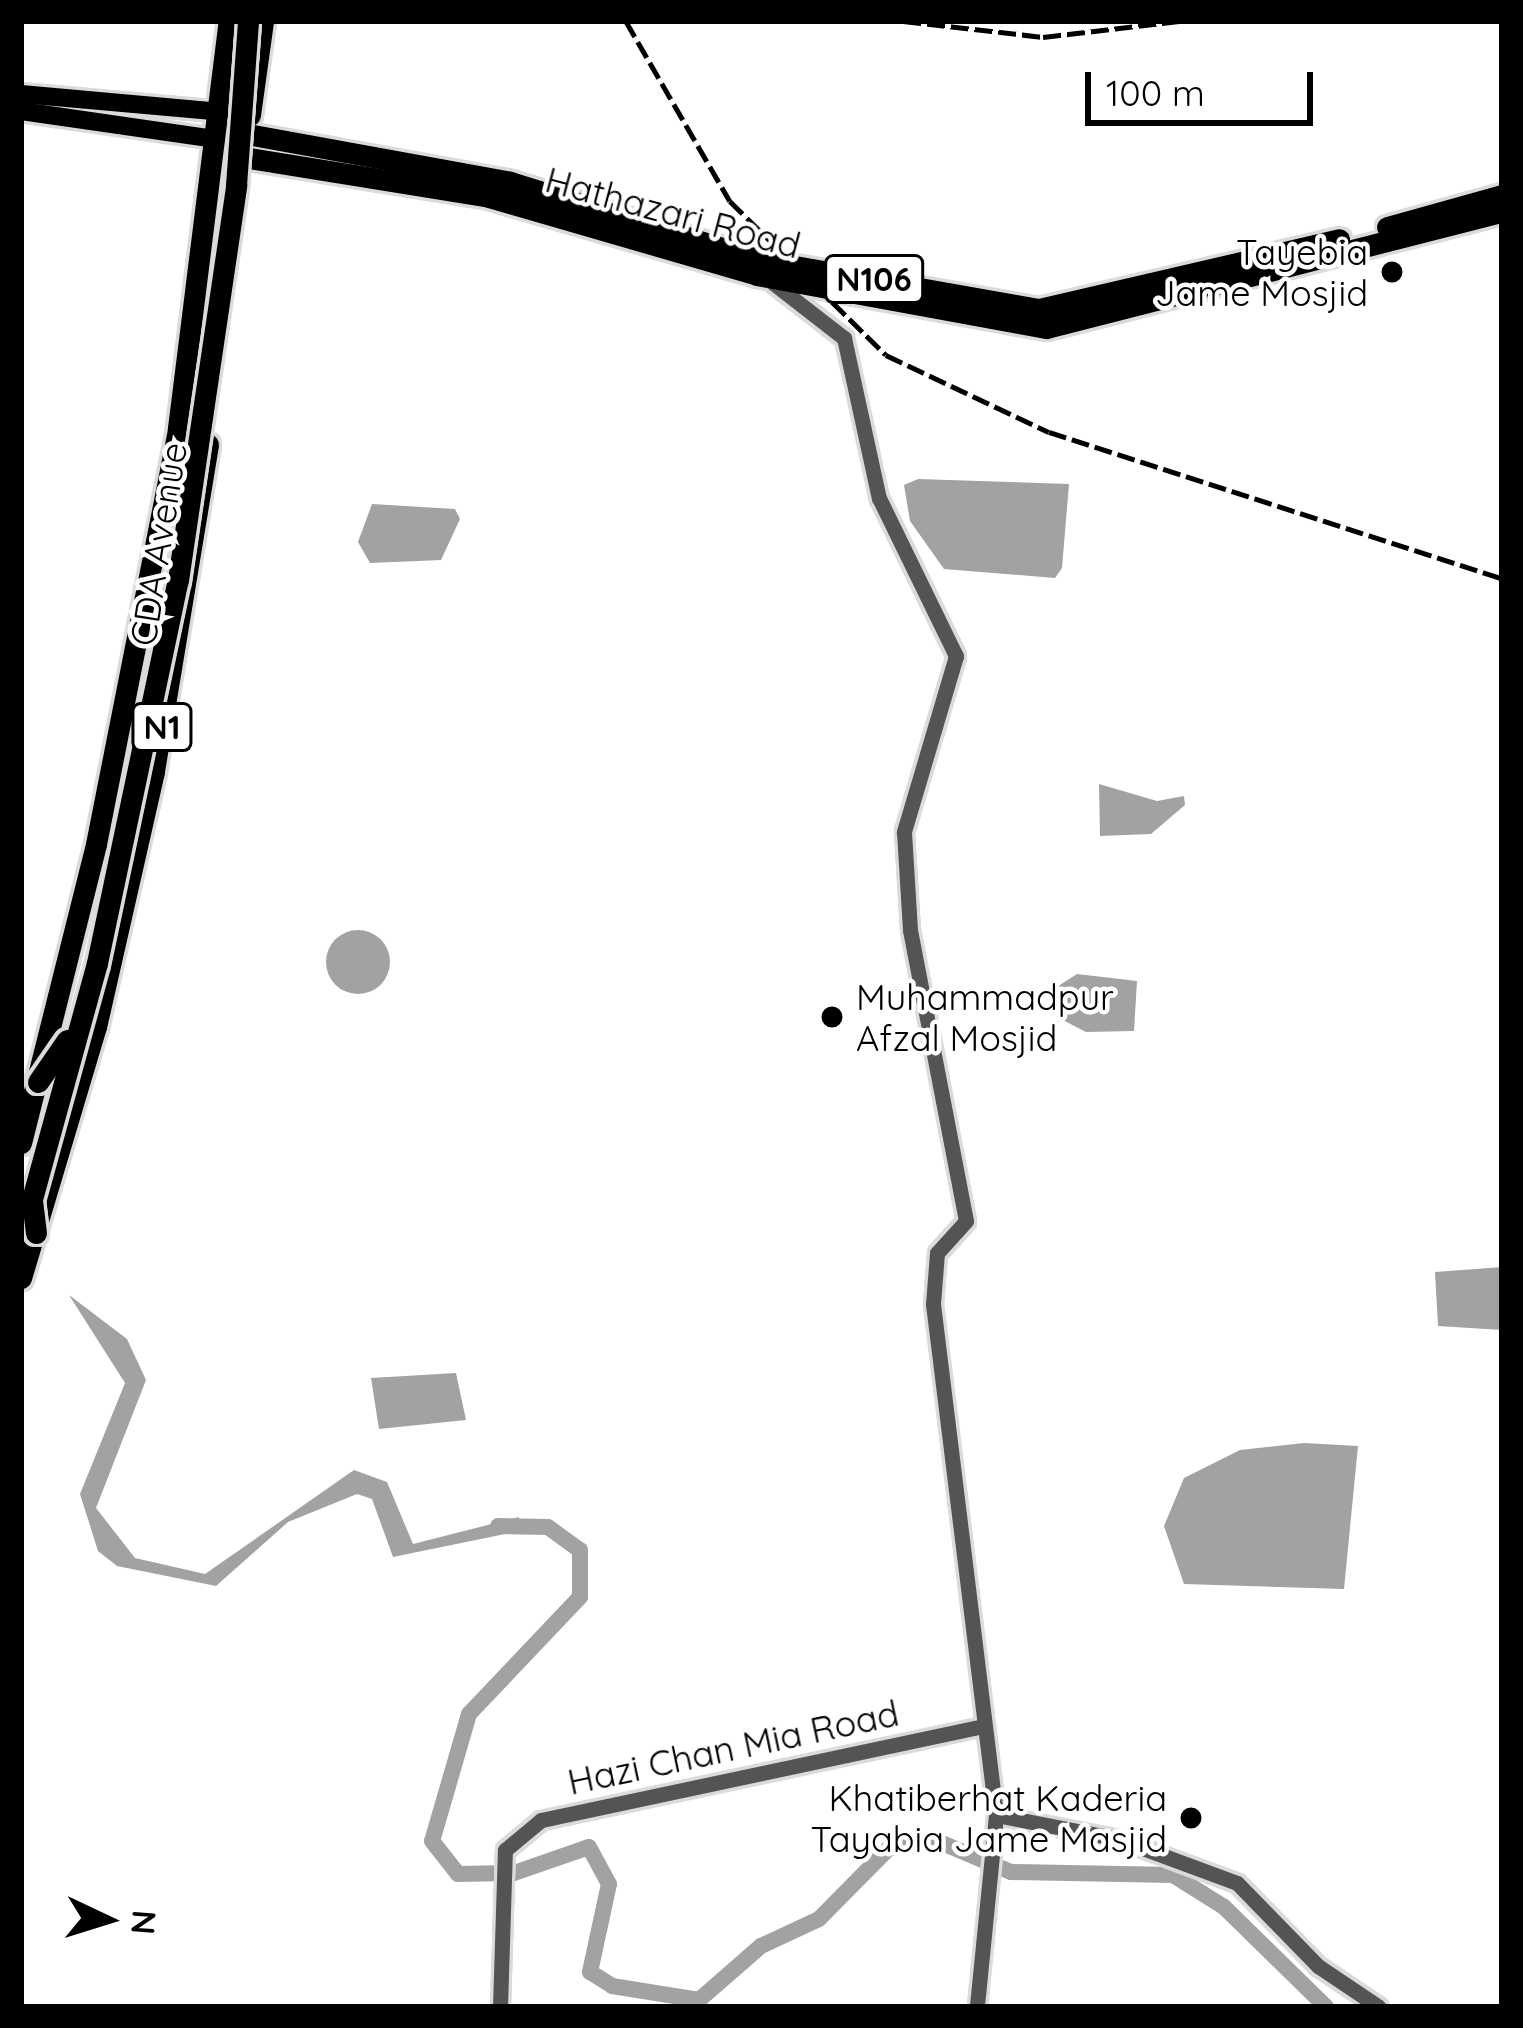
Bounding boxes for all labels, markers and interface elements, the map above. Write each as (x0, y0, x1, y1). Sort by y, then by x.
scale bar (1091, 48, 1319, 122)
text: 100 m (1106, 70, 1205, 115)
street label: Hathazari Road (541, 157, 805, 267)
place label: Tayebia Jame Mosjid (1155, 229, 1368, 314)
road number: N106 (823, 252, 925, 306)
marker: Tayebia Jame Mosjid (1379, 259, 1405, 285)
street label: CDA Avenue (121, 439, 195, 649)
road number: N1 (129, 700, 195, 754)
place label: Muhammadpur Afzal Mosjid (856, 974, 1114, 1059)
marker: Muhammadpur Afzal Mosjid (819, 1004, 845, 1030)
street label: Hazi Chan Mia Road (564, 1691, 902, 1803)
place label: Khatiberhat Kaderia Tayabia Jame Masjid (810, 1775, 1167, 1860)
marker: Khatiberhat Kaderia Tayabia Jame Masjid (1178, 1805, 1204, 1831)
north arrow (48, 1860, 168, 1980)
text: N (123, 1909, 166, 1936)

